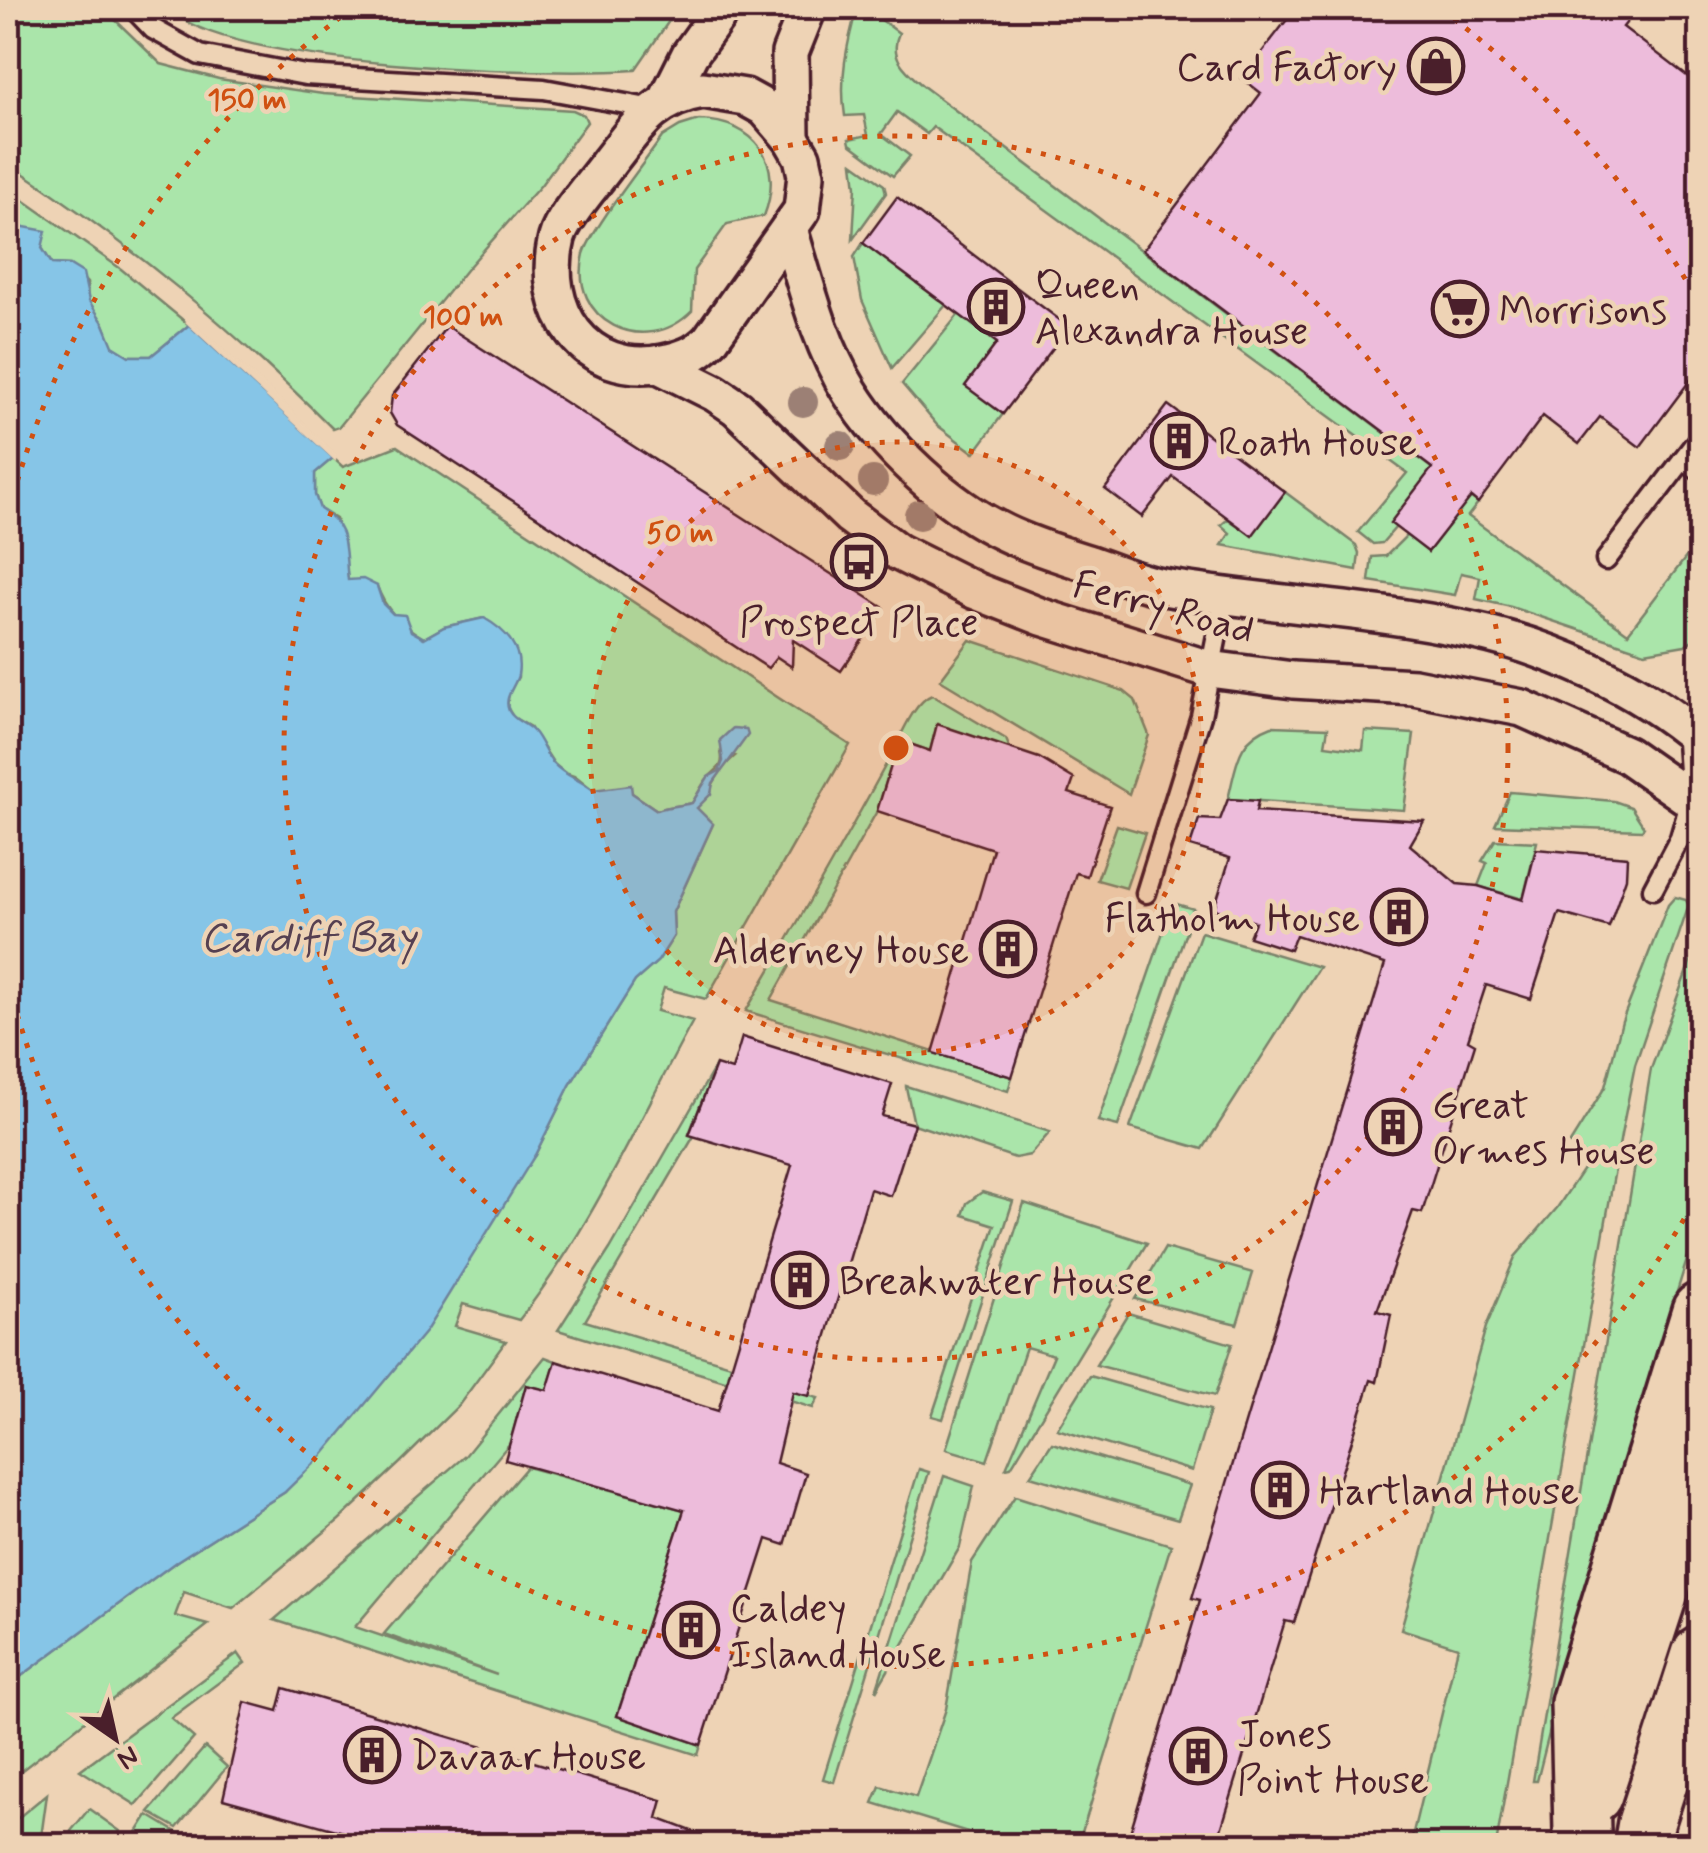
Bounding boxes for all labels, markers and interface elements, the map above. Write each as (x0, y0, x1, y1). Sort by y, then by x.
shop icon: Card Factory (1406, 36, 1466, 96)
place label: Card Factory (1176, 43, 1397, 95)
text: 150 m (207, 81, 287, 120)
place label: Queen Alexandra House (1035, 261, 1308, 359)
building icon: Queen Alexandra House (966, 277, 1026, 337)
supermarket icon: Morrisons (1430, 279, 1490, 339)
place label: Morrisons (1499, 286, 1667, 338)
text: 100 m (423, 298, 503, 337)
building icon: Roath House (1149, 411, 1209, 471)
place label: Roath House (1218, 418, 1417, 470)
text: 50 m (646, 514, 714, 553)
bus stop icon: Prospect Place (829, 532, 889, 592)
street label: Ferry Road (1067, 560, 1259, 658)
place label: Prospect Place (739, 598, 979, 650)
centre of rings (878, 730, 914, 766)
building icon: Flatholm House (1369, 887, 1429, 947)
place label: Flatholm House (1104, 894, 1360, 946)
water label: Cardiff Bay (200, 912, 419, 967)
building icon: Alderney House (978, 919, 1038, 979)
place label: Alderney House (713, 926, 969, 978)
place label: Great Ormes House (1432, 1081, 1655, 1179)
building icon: Great Ormes House (1363, 1097, 1423, 1157)
building icon: Breakwater House (770, 1250, 830, 1310)
place label: Breakwater House (839, 1257, 1154, 1309)
building icon: Hartland House (1250, 1460, 1310, 1520)
place label: Hartland House (1319, 1467, 1579, 1519)
place label: Caldey Island House (730, 1584, 946, 1682)
building icon: Caldey Island House (661, 1600, 721, 1660)
north arrow (65, 1688, 165, 1788)
place label: Jones Point House (1237, 1710, 1429, 1808)
building icon: Davaar House (342, 1725, 402, 1785)
building icon: Jones Point House (1168, 1726, 1228, 1786)
place label: Davaar House (411, 1732, 646, 1784)
text: N (110, 1736, 146, 1777)

